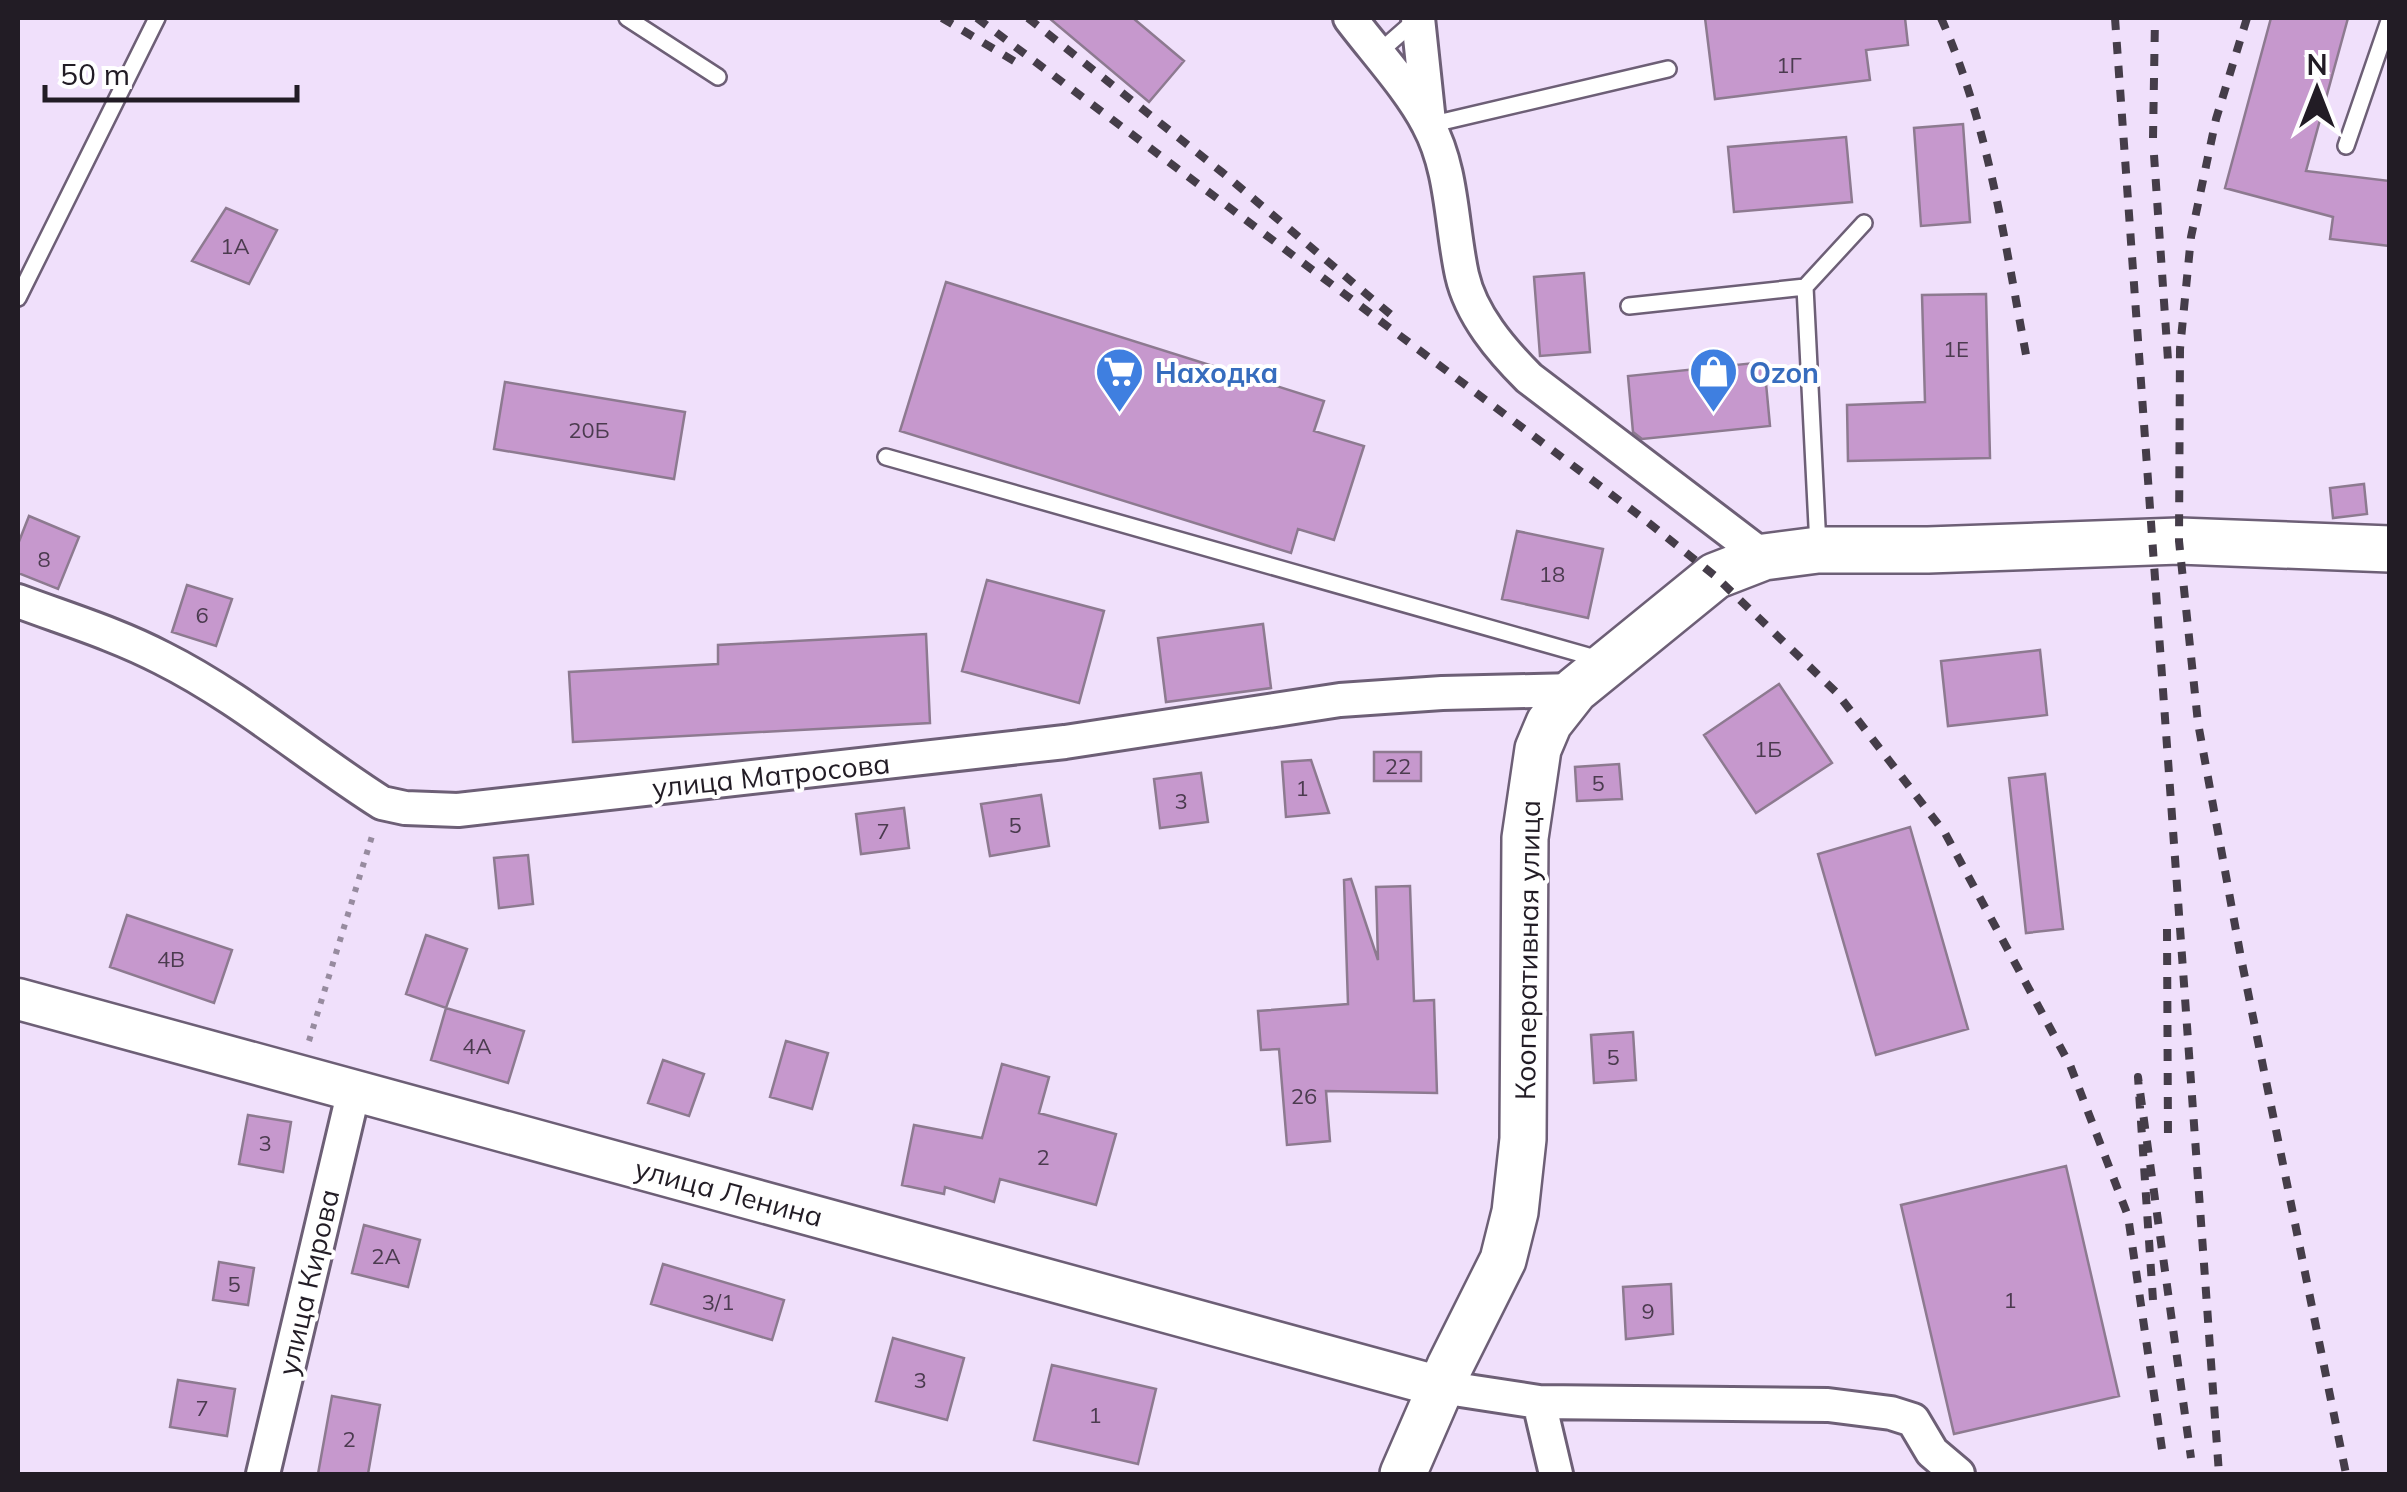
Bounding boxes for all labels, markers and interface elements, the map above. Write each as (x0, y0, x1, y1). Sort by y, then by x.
scale bar (45, 40, 298, 102)
north arrow (2267, 40, 2367, 140)
text: N (2306, 47, 2328, 82)
house number: 1Г (1776, 51, 1802, 79)
text: 50 m (60, 55, 130, 93)
house number: 1А (220, 232, 250, 260)
house number: 1Е (1943, 335, 1969, 363)
supermarket icon: Находка (1094, 346, 1146, 414)
shop icon: Ozon (1688, 346, 1740, 414)
place label: Находка (1155, 355, 1278, 390)
place label: Ozon (1749, 355, 1819, 390)
house number: 20Б (568, 416, 610, 444)
house number: 8 (37, 545, 51, 573)
house number: 18 (1539, 560, 1565, 588)
house number: 6 (195, 601, 209, 629)
house number: 1Б (1754, 735, 1782, 763)
street label: улица Матросова (650, 745, 892, 805)
house number: 22 (1385, 752, 1411, 780)
house number: 5 (1591, 769, 1605, 797)
house number: 1 (1295, 774, 1309, 802)
house number: 3 (1174, 787, 1188, 815)
street label: Кооперативная улица (1507, 800, 1547, 1100)
house number: 5 (1008, 811, 1022, 839)
house number: 7 (876, 817, 890, 845)
house number: 4В (157, 945, 185, 973)
house number: 4А (462, 1032, 492, 1060)
house number: 5 (1606, 1043, 1620, 1071)
house number: 26 (1291, 1082, 1317, 1110)
house number: 3 (258, 1129, 272, 1157)
house number: 2 (1036, 1143, 1050, 1171)
street label: улица Ленина (631, 1150, 827, 1234)
street label: улица Кирова (270, 1185, 346, 1379)
house number: 2А (371, 1242, 401, 1270)
house number: 5 (227, 1270, 241, 1298)
house number: 1 (2003, 1286, 2017, 1314)
house number: 3/1 (702, 1288, 734, 1316)
house number: 9 (1641, 1297, 1655, 1325)
house number: 3 (913, 1366, 927, 1394)
house number: 7 (195, 1394, 209, 1422)
house number: 1 (1088, 1401, 1102, 1429)
house number: 2 (342, 1425, 356, 1453)

